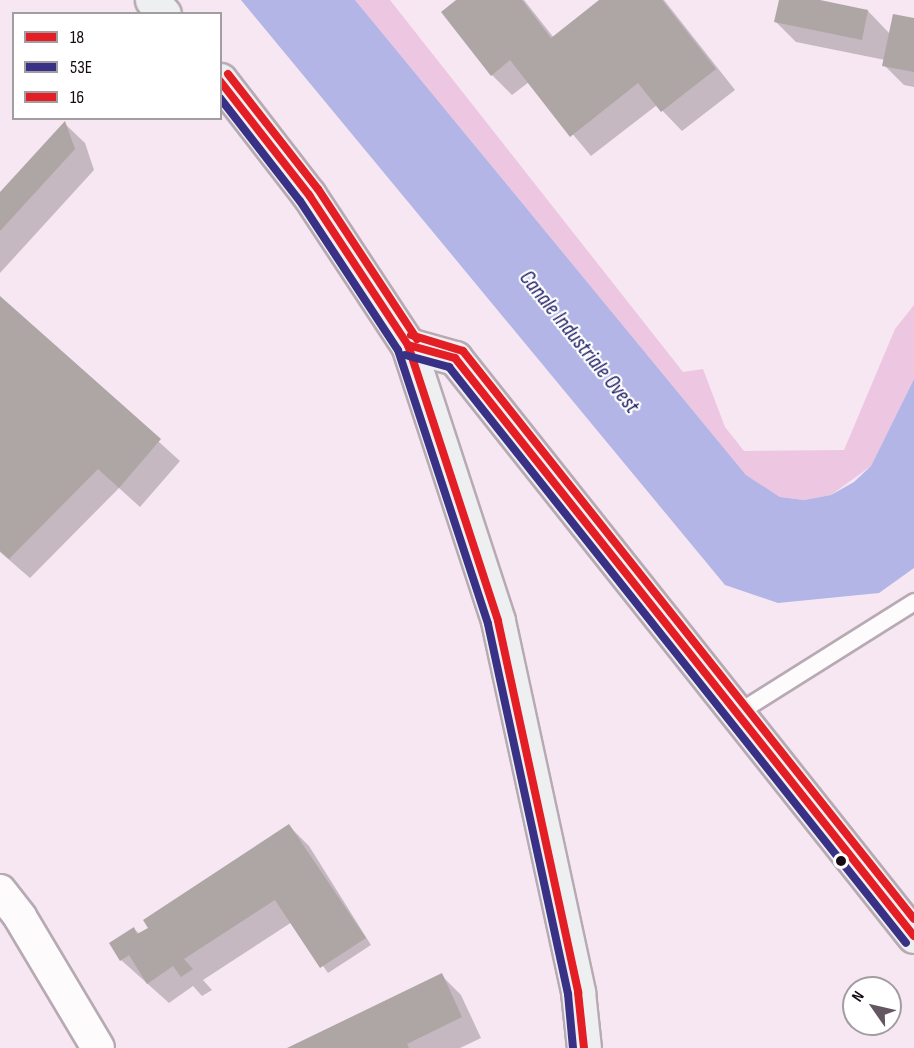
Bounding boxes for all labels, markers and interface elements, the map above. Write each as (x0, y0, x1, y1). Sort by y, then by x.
legend (12, 12, 222, 120)
text: 18 (70, 27, 84, 48)
text: 53E (70, 57, 92, 78)
text: 16 (70, 87, 84, 108)
water label: Canale Industriale Ovest (513, 265, 645, 419)
unlabelled marker (835, 855, 847, 867)
north arrow (842, 976, 902, 1036)
text: N (848, 988, 869, 1006)

